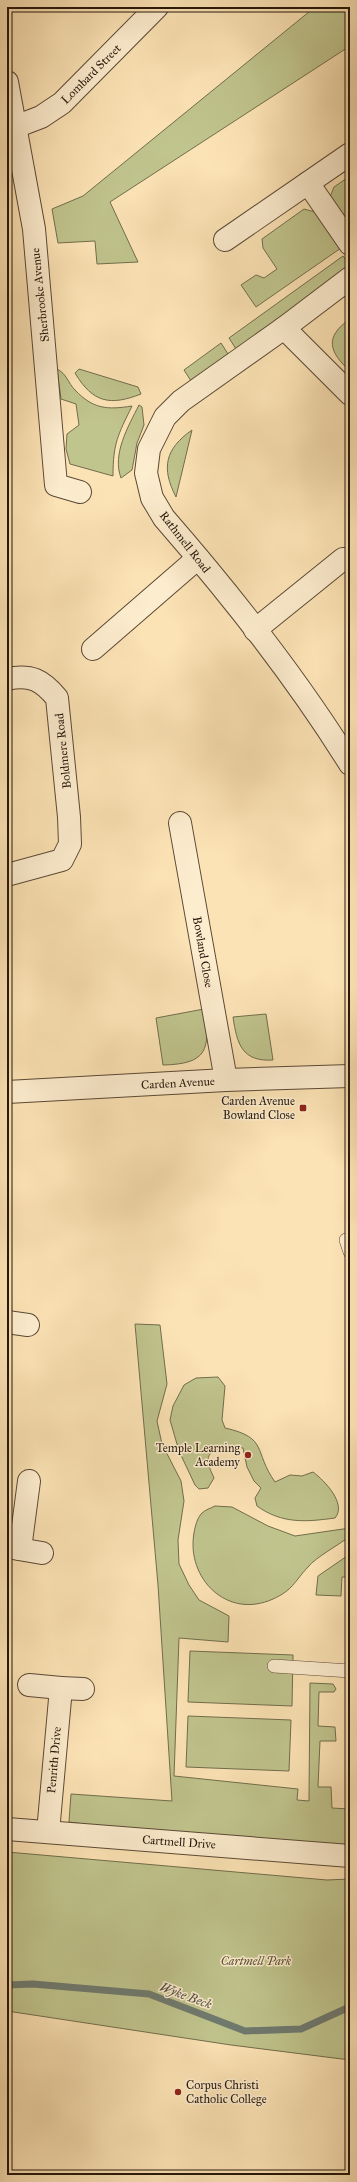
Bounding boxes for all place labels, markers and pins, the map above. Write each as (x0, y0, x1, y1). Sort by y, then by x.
place label: Carden Avenue Bowland Close (221, 1094, 295, 1122)
marker: Carden Avenue Bowland Close (298, 1103, 308, 1113)
place label: Temple Learning Academy (156, 1441, 240, 1469)
marker: Temple Learning Academy (243, 1450, 253, 1460)
place label: Corpus Christi Catholic College (186, 2078, 267, 2107)
marker: Corpus Christi Catholic College (173, 2087, 183, 2097)

